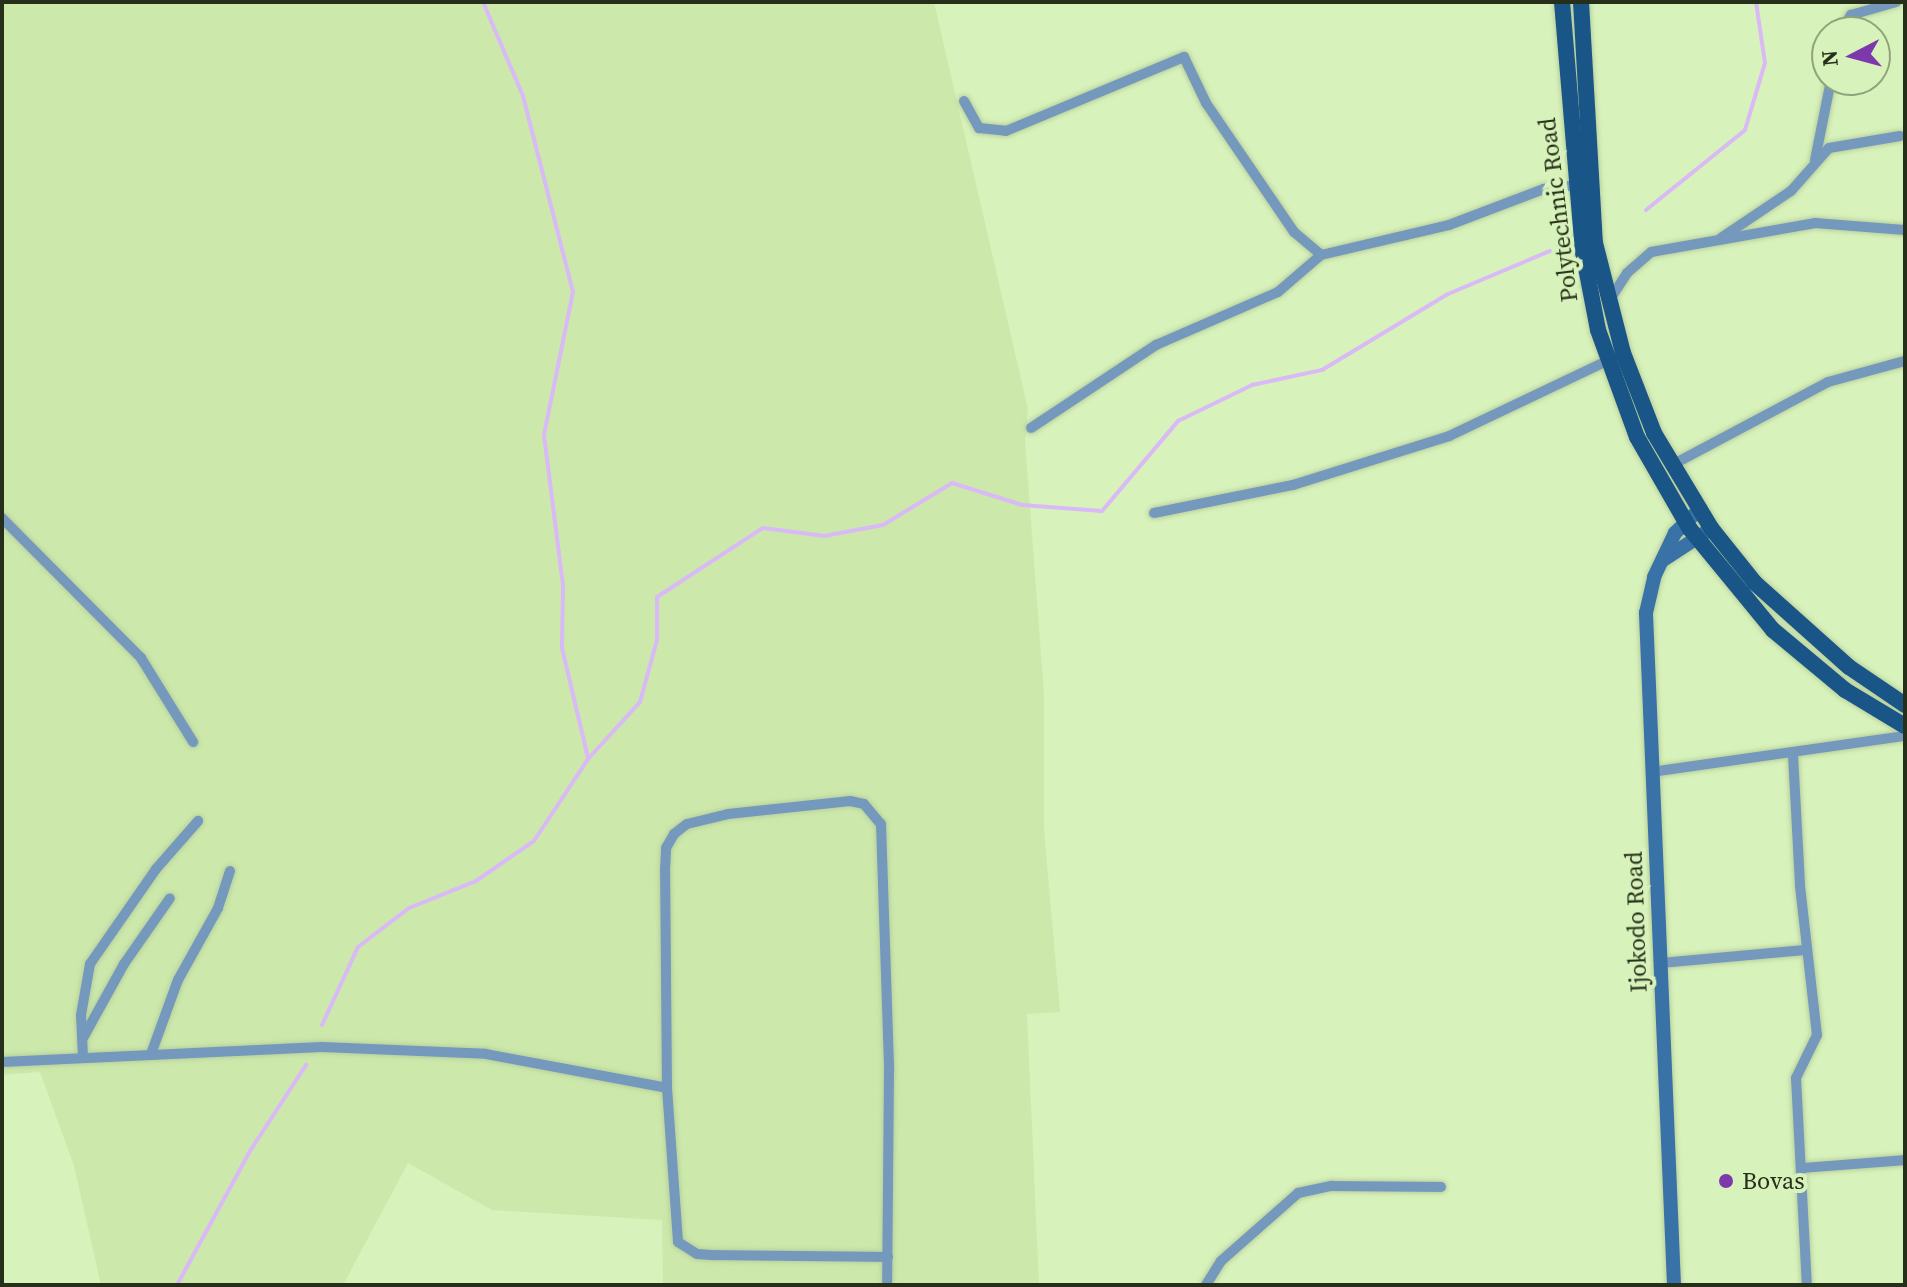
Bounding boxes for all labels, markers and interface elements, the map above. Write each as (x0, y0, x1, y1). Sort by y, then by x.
north arrow (1811, 16, 1891, 96)
text: N (1813, 49, 1845, 68)
street label: Polytechnic Road (1532, 116, 1584, 304)
street label: Ijokodo Road (1619, 851, 1653, 993)
place label: Bovas (1742, 1167, 1805, 1195)
marker: Bovas (1717, 1172, 1735, 1190)

